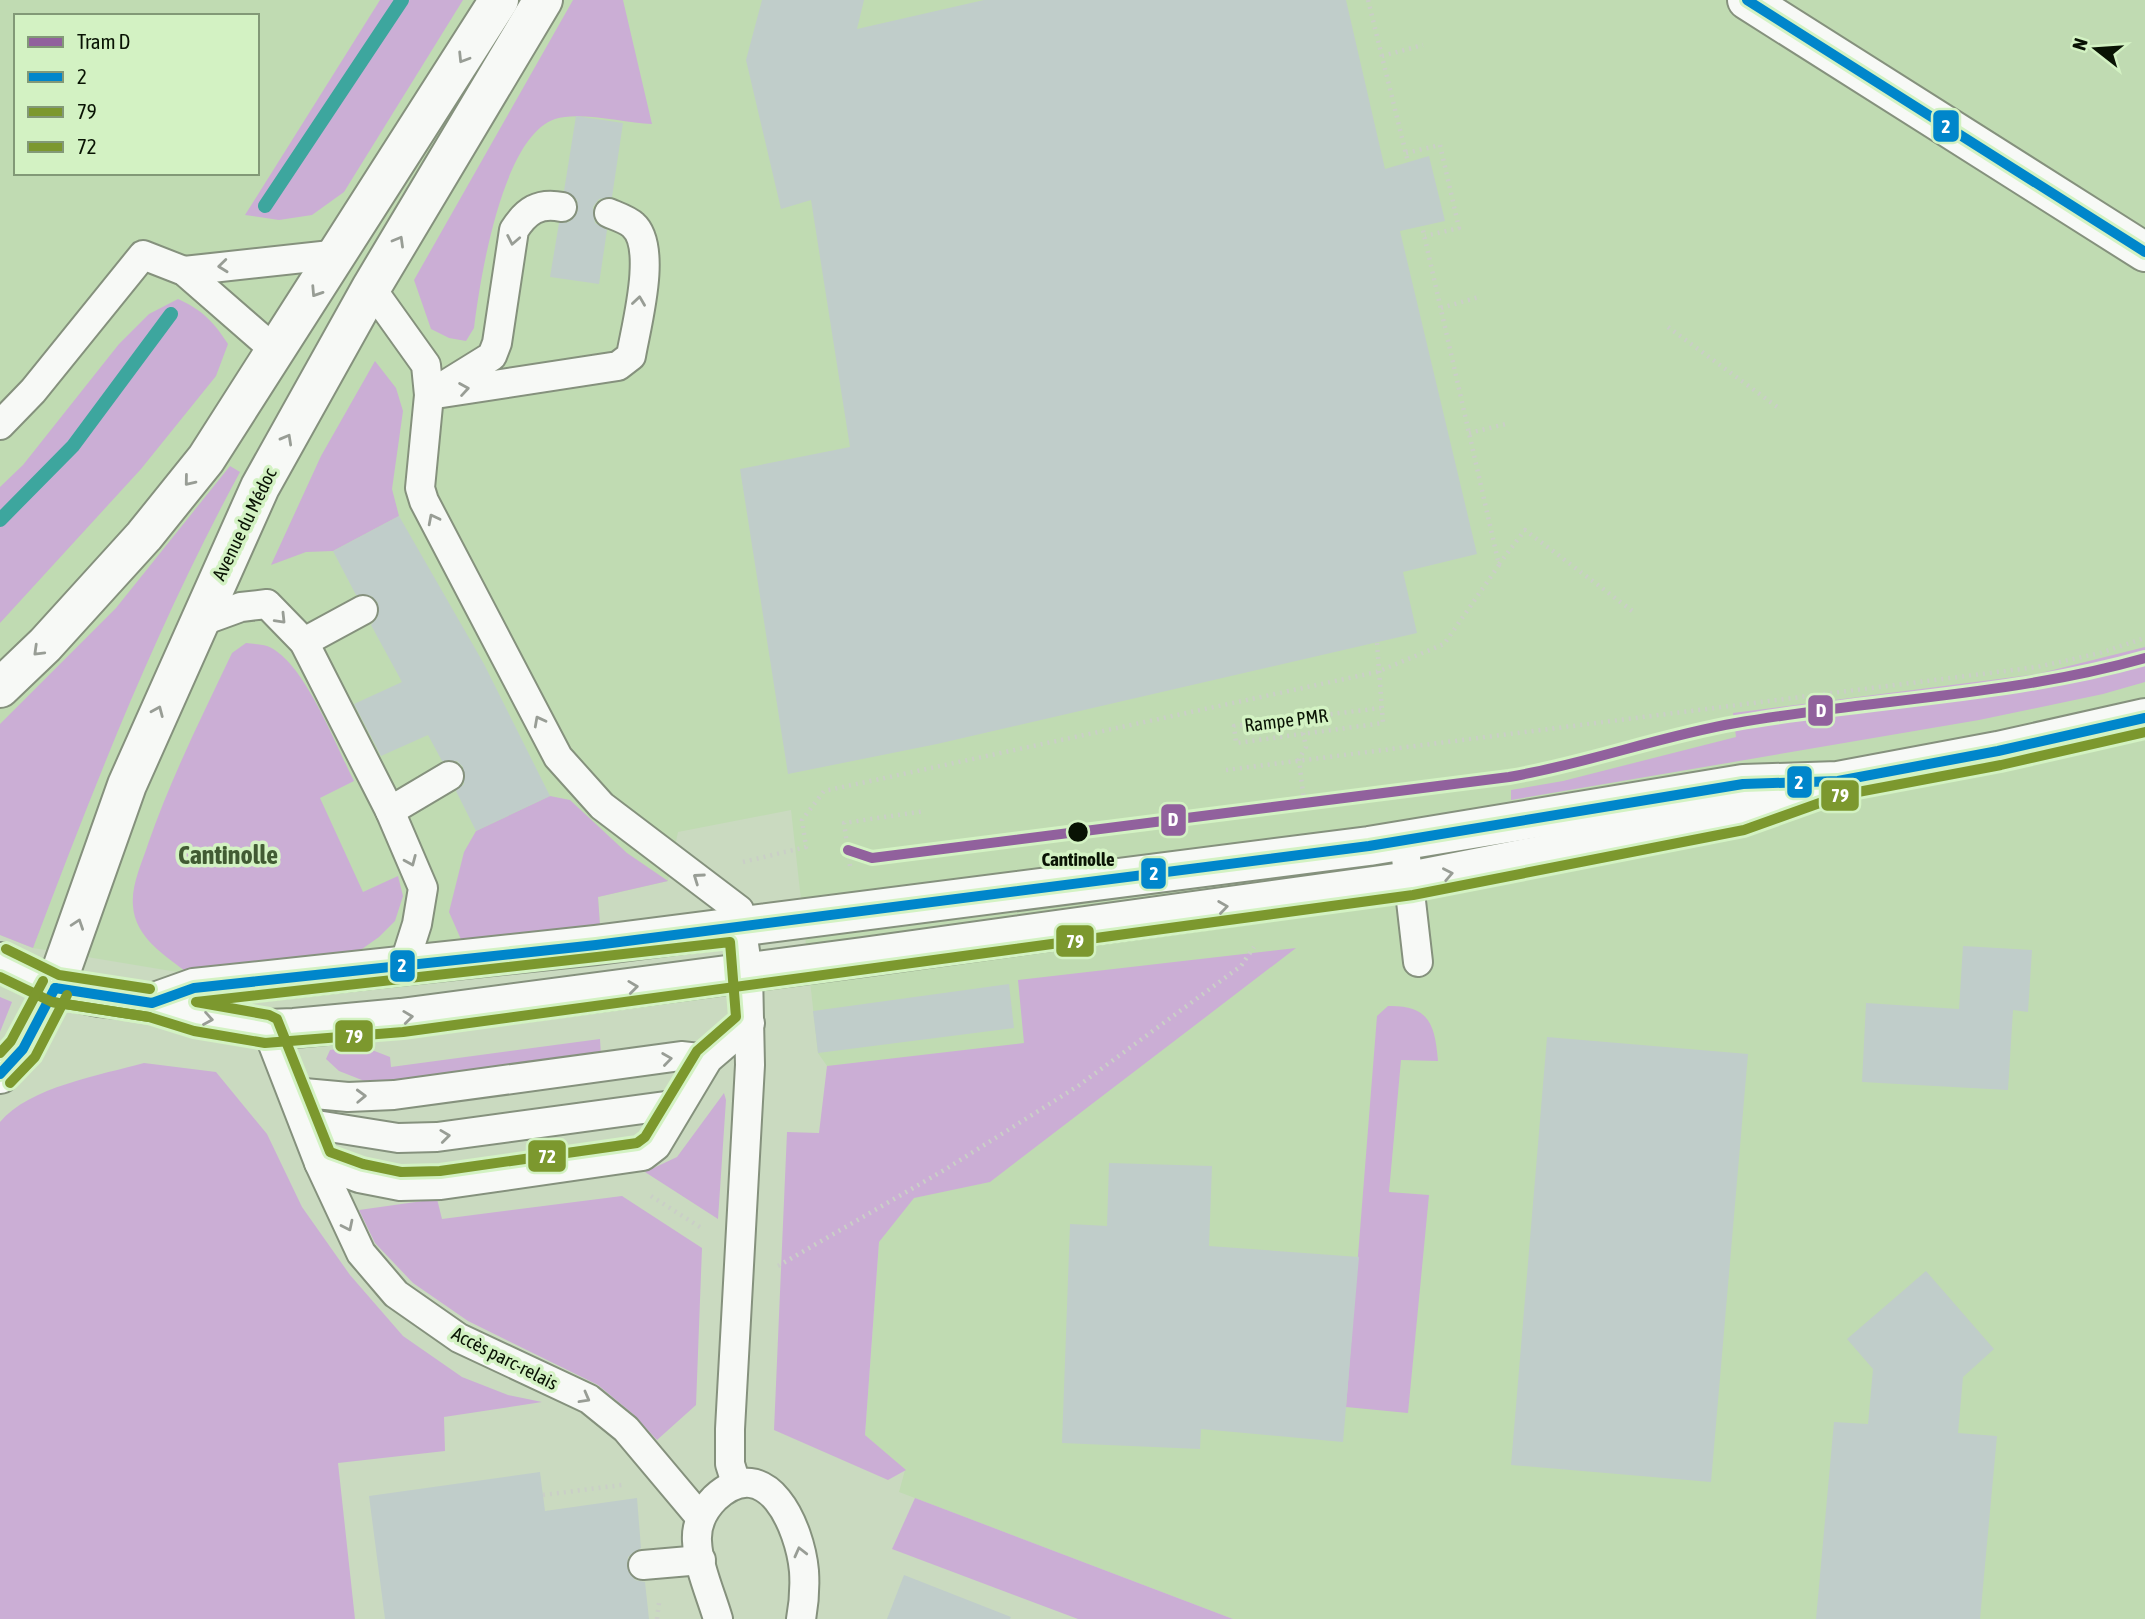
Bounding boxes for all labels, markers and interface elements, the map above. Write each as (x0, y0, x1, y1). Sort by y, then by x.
legend (14, 14, 259, 175)
north arrow (2061, 14, 2131, 84)
text: Tram D (77, 29, 130, 53)
text: N (2068, 35, 2092, 53)
one-way arrow (458, 50, 471, 63)
text: 2 (77, 64, 87, 88)
text: 79 (77, 99, 97, 123)
line badge: 2 (1932, 109, 1960, 143)
text: 2 (1942, 115, 1951, 137)
text: 72 (77, 134, 97, 158)
one-way arrow (507, 234, 522, 246)
one-way arrow (391, 236, 404, 248)
one-way arrow (217, 259, 229, 274)
one-way arrow (311, 284, 324, 297)
one-way arrow (631, 296, 646, 307)
one-way arrow (458, 382, 470, 397)
one-way arrow (279, 434, 292, 446)
street label: Avenue du Médoc (207, 463, 281, 584)
one-way arrow (184, 473, 197, 485)
one-way arrow (428, 514, 442, 526)
one-way arrow (273, 610, 286, 623)
one-way arrow (34, 643, 46, 655)
line badge: D (1807, 694, 1834, 727)
text: D (1816, 699, 1827, 721)
street label: Rampe PMR (1243, 704, 1329, 736)
one-way arrow (150, 706, 164, 718)
one-way arrow (534, 715, 547, 728)
line badge: 2 (1786, 765, 1813, 799)
text: 2 (1795, 771, 1804, 793)
line badge: 79 (1820, 779, 1860, 812)
text: 79 (1831, 784, 1849, 806)
line badge: D (1160, 803, 1187, 837)
text: D (1168, 808, 1179, 830)
marker: Cantinolle (1066, 820, 1090, 844)
district label: Cantinolle (178, 840, 278, 870)
place label: Cantinolle (1041, 848, 1115, 870)
one-way arrow (403, 853, 417, 866)
line badge: 2 (1140, 857, 1167, 890)
text: 2 (1150, 862, 1159, 884)
one-way arrow (1442, 867, 1454, 882)
one-way arrow (693, 874, 706, 886)
one-way arrow (1217, 900, 1229, 915)
one-way arrow (70, 918, 84, 930)
line badge: 79 (1055, 924, 1095, 958)
text: 79 (1066, 930, 1084, 952)
line badge: 2 (389, 949, 416, 983)
text: 2 (398, 954, 407, 976)
one-way arrow (628, 980, 639, 995)
one-way arrow (402, 1009, 414, 1024)
one-way arrow (203, 1011, 214, 1026)
line badge: 79 (334, 1019, 374, 1053)
text: 79 (345, 1025, 363, 1047)
one-way arrow (661, 1051, 673, 1066)
one-way arrow (355, 1089, 366, 1104)
one-way arrow (439, 1128, 451, 1143)
line badge: 72 (527, 1139, 567, 1173)
text: 72 (538, 1145, 556, 1167)
one-way arrow (339, 1219, 353, 1231)
street label: Accès parc-relais (448, 1322, 562, 1394)
one-way arrow (578, 1390, 590, 1404)
one-way arrow (794, 1546, 808, 1558)

